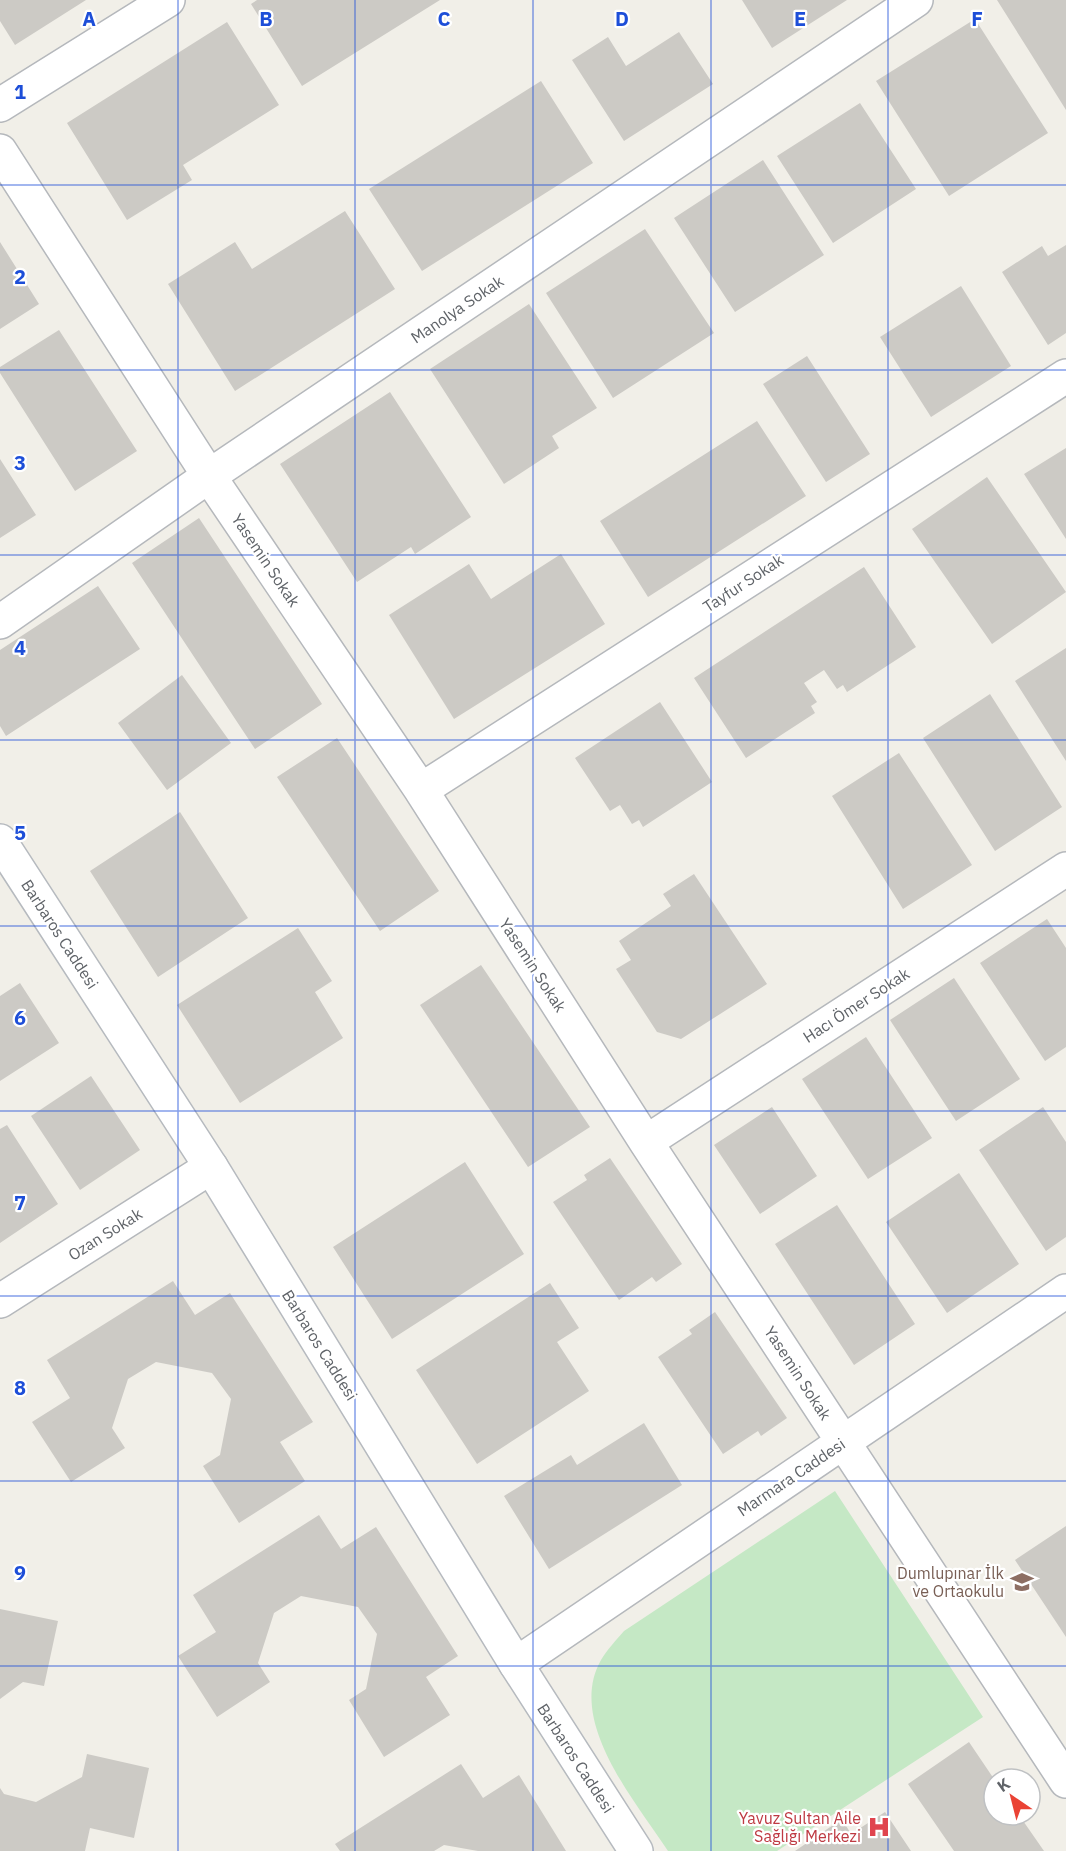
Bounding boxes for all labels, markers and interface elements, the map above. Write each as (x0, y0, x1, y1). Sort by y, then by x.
text: A (82, 5, 96, 32)
text: B (259, 5, 273, 32)
text: C (437, 5, 451, 32)
text: D (615, 5, 629, 32)
text: E (794, 5, 806, 32)
text: F (971, 5, 983, 32)
text: 1 (14, 78, 26, 105)
text: 2 (14, 263, 26, 290)
street label: Manolya Sokak (407, 270, 508, 347)
text: 3 (14, 449, 26, 476)
street label: Yasemin Sokak (227, 510, 305, 611)
street label: Tayfur Sokak (699, 549, 788, 616)
text: 4 (14, 634, 26, 661)
text: 5 (14, 819, 26, 846)
street label: Barbaros Caddesi (17, 875, 103, 993)
street label: Yasemin Sokak (495, 914, 571, 1016)
street label: Hacı Ömer Sokak (799, 963, 913, 1047)
text: 6 (14, 1004, 26, 1031)
text: 7 (14, 1189, 26, 1216)
street label: Ozan Sokak (64, 1203, 146, 1265)
street label: Barbaros Caddesi (278, 1286, 362, 1404)
street label: Yasemin Sokak (760, 1322, 836, 1424)
text: 8 (14, 1374, 26, 1401)
street label: Marmara Caddesi (733, 1434, 849, 1520)
text: 9 (14, 1559, 26, 1586)
place label: Dumlupınar İlk ve Ortaokulu (897, 1563, 1005, 1601)
school or university icon: Dumlupınar İlk ve Ortaokulu (1009, 1569, 1035, 1595)
street label: Barbaros Caddesi (533, 1699, 619, 1817)
north arrow (982, 1767, 1042, 1827)
text: K (993, 1773, 1014, 1796)
place label: Yavuz Sultan Aile Sağlığı Merkezi (739, 1808, 861, 1846)
hospital icon: Yavuz Sultan Aile Sağlığı Merkezi (866, 1814, 892, 1840)

